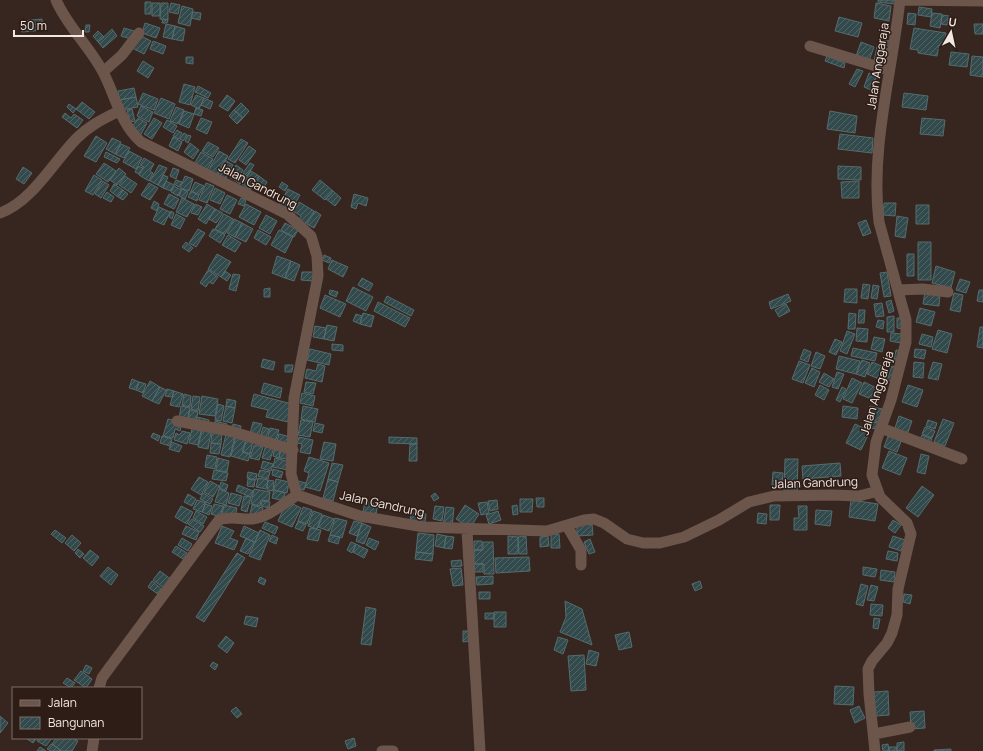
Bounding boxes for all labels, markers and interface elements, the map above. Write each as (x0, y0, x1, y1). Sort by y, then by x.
scale bar (14, 12, 83, 38)
north arrow (931, 12, 971, 52)
text: U (948, 14, 958, 30)
text: 50 m (20, 17, 47, 34)
street label: Jalan Anggaraja (862, 21, 893, 110)
street label: Jalan Gandrung (216, 158, 301, 213)
street label: Jalan Anggaraja (856, 349, 897, 437)
street label: Jalan Gandrung (772, 473, 858, 493)
street label: Jalan Gandrung (338, 486, 426, 521)
legend (12, 687, 142, 739)
text: Jalan (48, 694, 77, 711)
text: Bangunan (48, 714, 104, 731)

